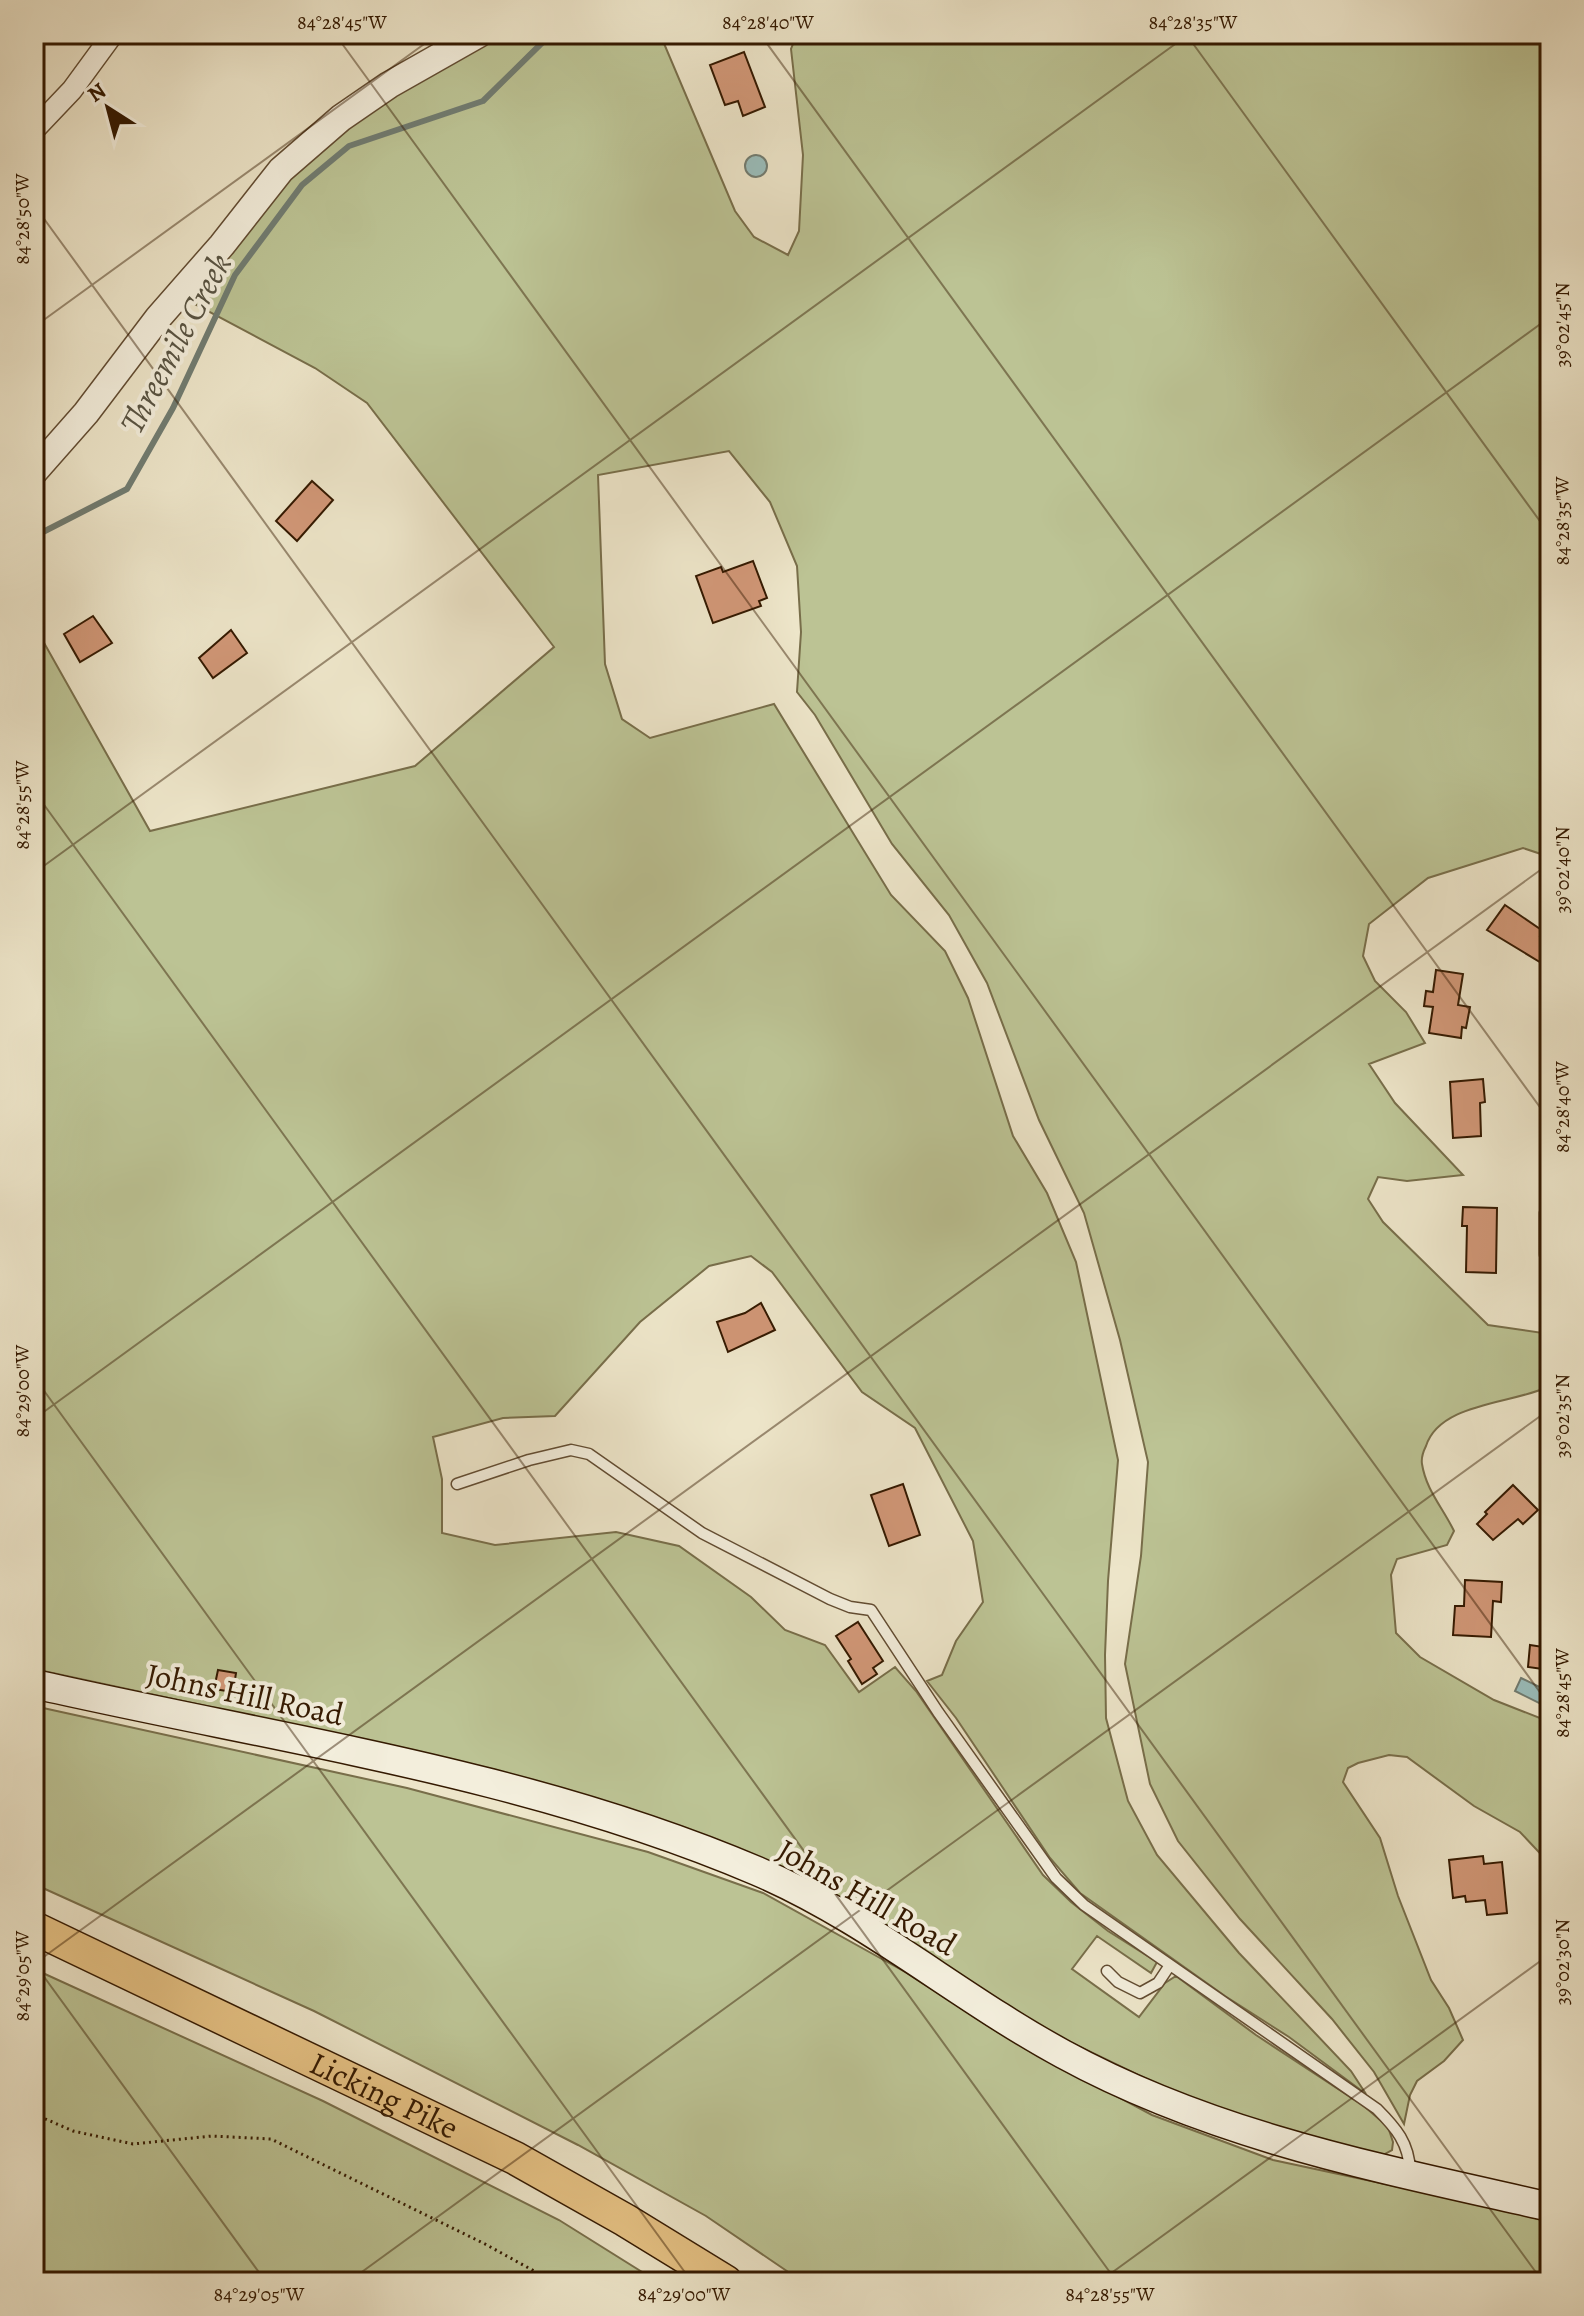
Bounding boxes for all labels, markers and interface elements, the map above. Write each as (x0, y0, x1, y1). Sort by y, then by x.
text: 84°28'45"W (297, 9, 387, 36)
text: 84°28'40"W (722, 9, 814, 36)
text: 84°28'35"W (1148, 9, 1238, 36)
north arrow (68, 68, 148, 148)
text: N (82, 76, 112, 109)
text: 84°28'50"W (9, 173, 36, 265)
water label: Threemile Creek (108, 245, 243, 442)
text: 39°02'45"N (1549, 282, 1576, 368)
text: 84°28'35"W (1549, 476, 1576, 566)
text: 84°28'55"W (9, 760, 36, 850)
text: 39°02'40"N (1549, 826, 1576, 914)
text: 84°28'40"W (1549, 1061, 1576, 1153)
text: 84°29'00"W (9, 1344, 36, 1437)
text: 39°02'35"N (1549, 1374, 1576, 1458)
text: 84°28'45"W (1549, 1648, 1576, 1738)
street label: Johns Hill Road (142, 1652, 348, 1737)
street label: Johns Hill Road (769, 1828, 965, 1967)
text: 39°02'30"N (1549, 1919, 1576, 2005)
text: 84°29'05"W (9, 1930, 36, 2021)
street label: Licking Pike (303, 2041, 466, 2150)
text: 84°29'05"W (214, 2281, 305, 2308)
text: 84°29'00"W (638, 2281, 731, 2308)
text: 84°28'55"W (1065, 2281, 1155, 2308)

